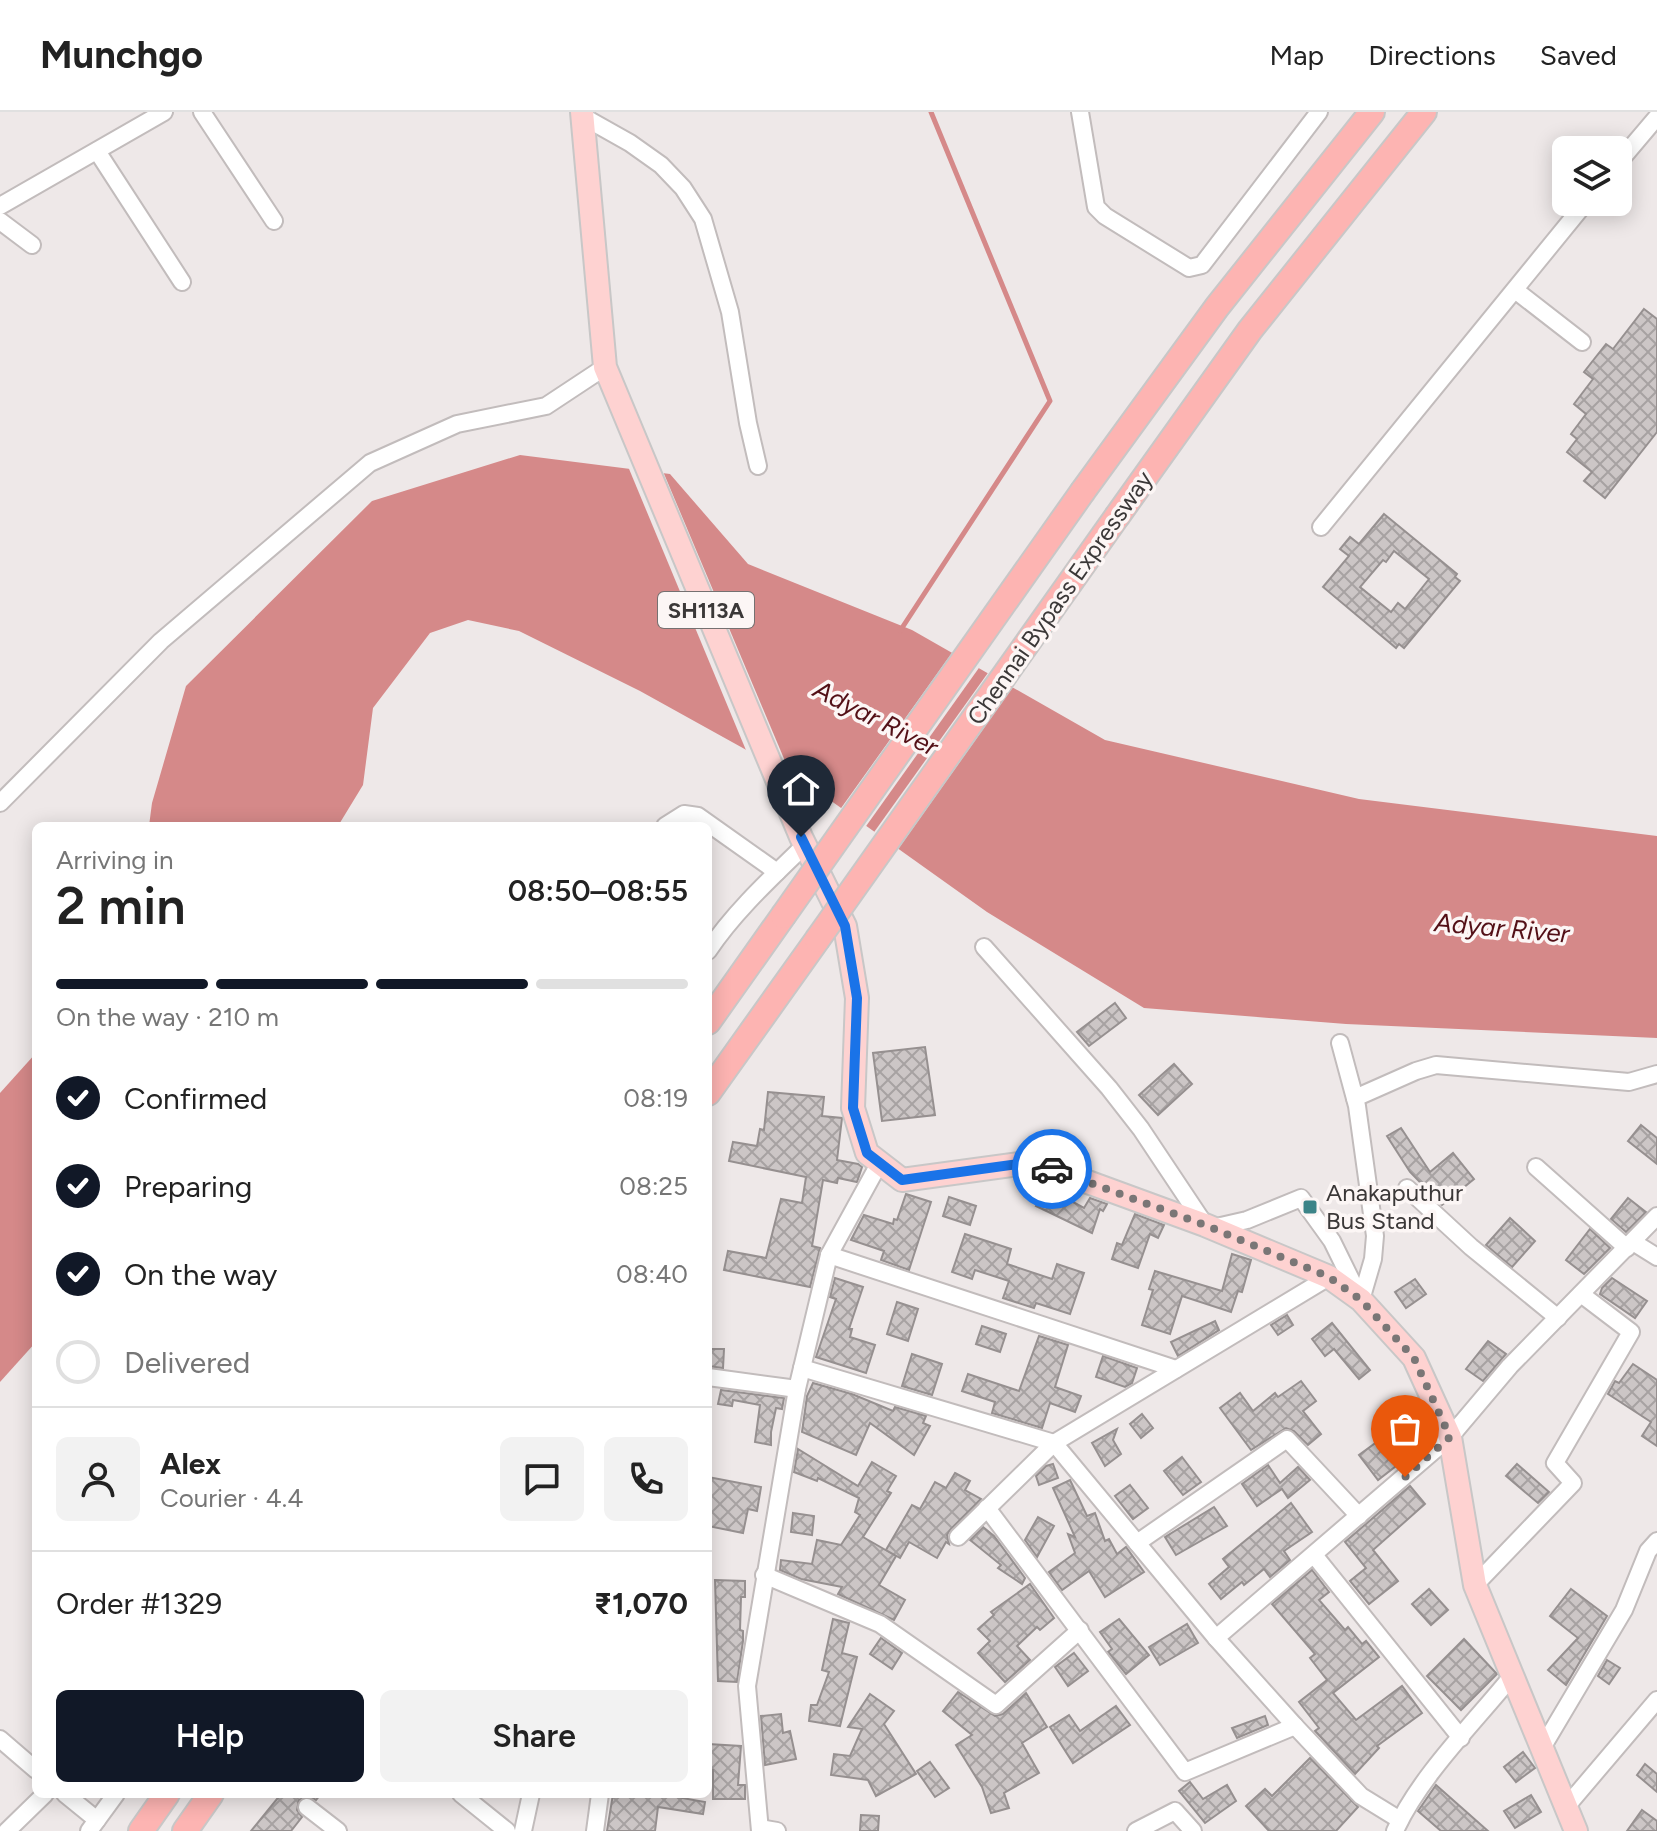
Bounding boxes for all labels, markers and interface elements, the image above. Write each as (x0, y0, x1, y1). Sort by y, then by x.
text: Munchgo (40, 32, 203, 78)
text: Map (1270, 38, 1324, 72)
text: Directions (1368, 38, 1496, 72)
text: Saved (1540, 38, 1617, 72)
map controls (1552, 136, 1632, 216)
button: layers (1552, 136, 1632, 216)
street label: Chennai Bypass Expressway (961, 465, 1159, 730)
road number: SH113A (658, 592, 754, 628)
water label: Adyar River (808, 673, 945, 763)
pin (767, 755, 835, 837)
icon: home (779, 767, 823, 811)
text: Arriving in (56, 844, 174, 876)
text: 08:50–08:55 (508, 872, 688, 909)
text: 2 min (56, 875, 185, 937)
water label: Adyar River (1432, 906, 1572, 950)
text: On the way · 210 m (56, 1001, 279, 1033)
icon: check (56, 1076, 100, 1120)
text: Confirmed (124, 1080, 267, 1117)
text: 08:19 (623, 1082, 688, 1114)
courier (1012, 1129, 1092, 1209)
icon: car (1030, 1147, 1074, 1191)
icon: check (56, 1164, 100, 1208)
text: Preparing (124, 1168, 252, 1205)
text: 08:25 (619, 1170, 688, 1202)
place label: Anakaputhur Bus Stand (1326, 1178, 1463, 1235)
marker: Anakaputhur Bus Stand (1301, 1198, 1319, 1216)
icon: check (56, 1252, 100, 1296)
text: On the way (124, 1256, 277, 1293)
text: 08:40 (616, 1258, 688, 1290)
text: Delivered (124, 1344, 250, 1381)
pin (1371, 1395, 1439, 1477)
icon: bag (1383, 1407, 1427, 1451)
button: person (56, 1437, 140, 1521)
button: chat (500, 1437, 584, 1521)
button: phone (604, 1437, 688, 1521)
text: Alex (160, 1445, 221, 1482)
text: Courier · 4.4 (160, 1482, 303, 1514)
text: Order #1329 (56, 1585, 222, 1622)
text: ₹1,070 (594, 1585, 688, 1622)
button: Help (56, 1690, 364, 1782)
button: Share (380, 1690, 688, 1782)

